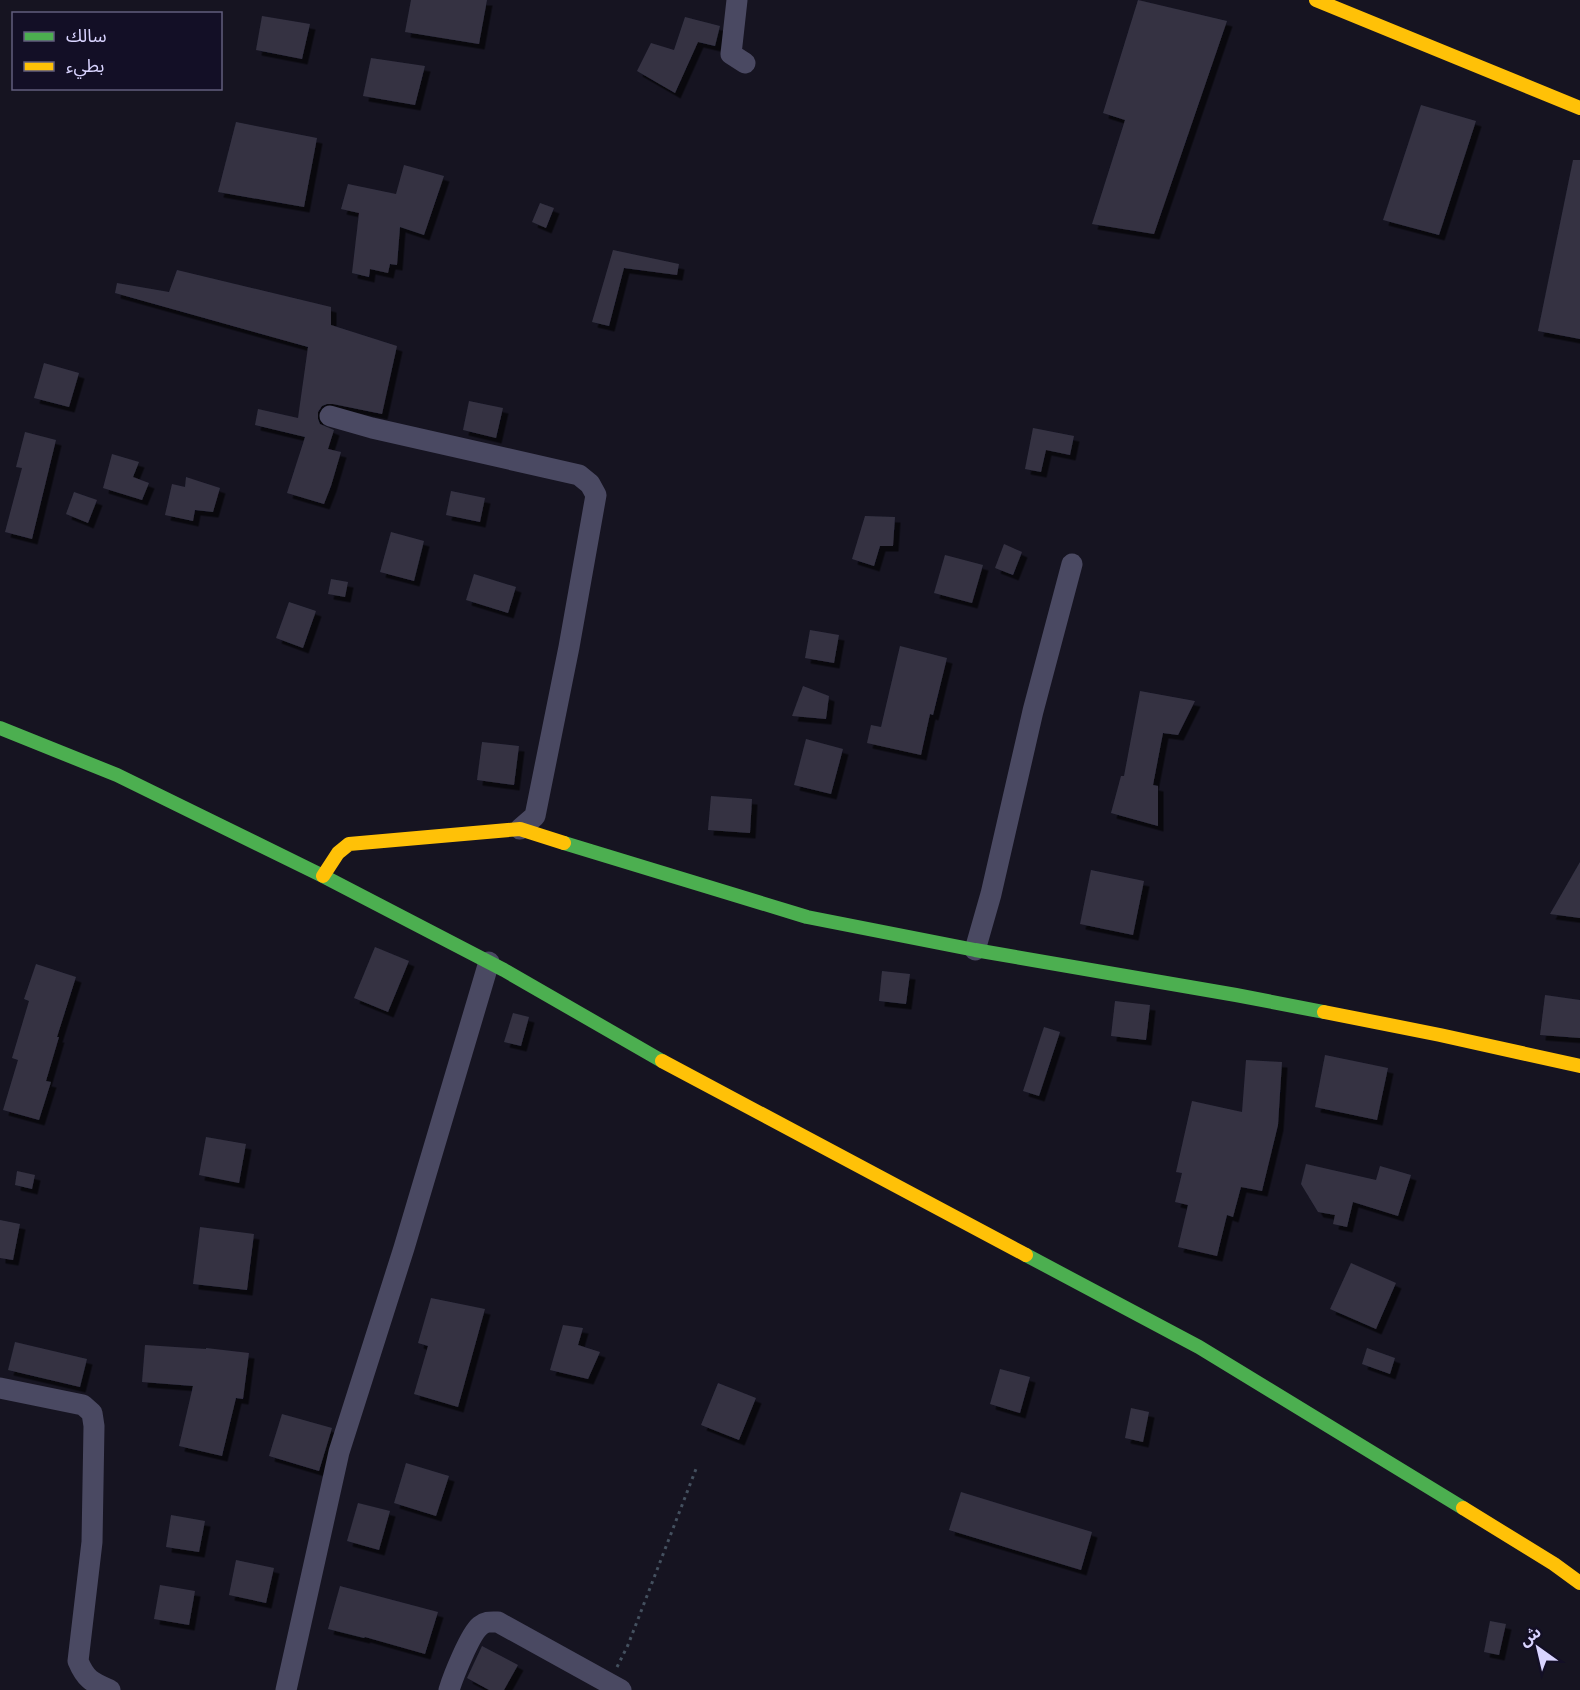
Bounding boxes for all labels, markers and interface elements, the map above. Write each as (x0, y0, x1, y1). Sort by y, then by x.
legend (12, 12, 222, 90)
text: سالك (66, 28, 107, 46)
text: بطيء (66, 58, 104, 79)
north arrow (1508, 1618, 1568, 1678)
text: ش (1517, 1624, 1544, 1650)

